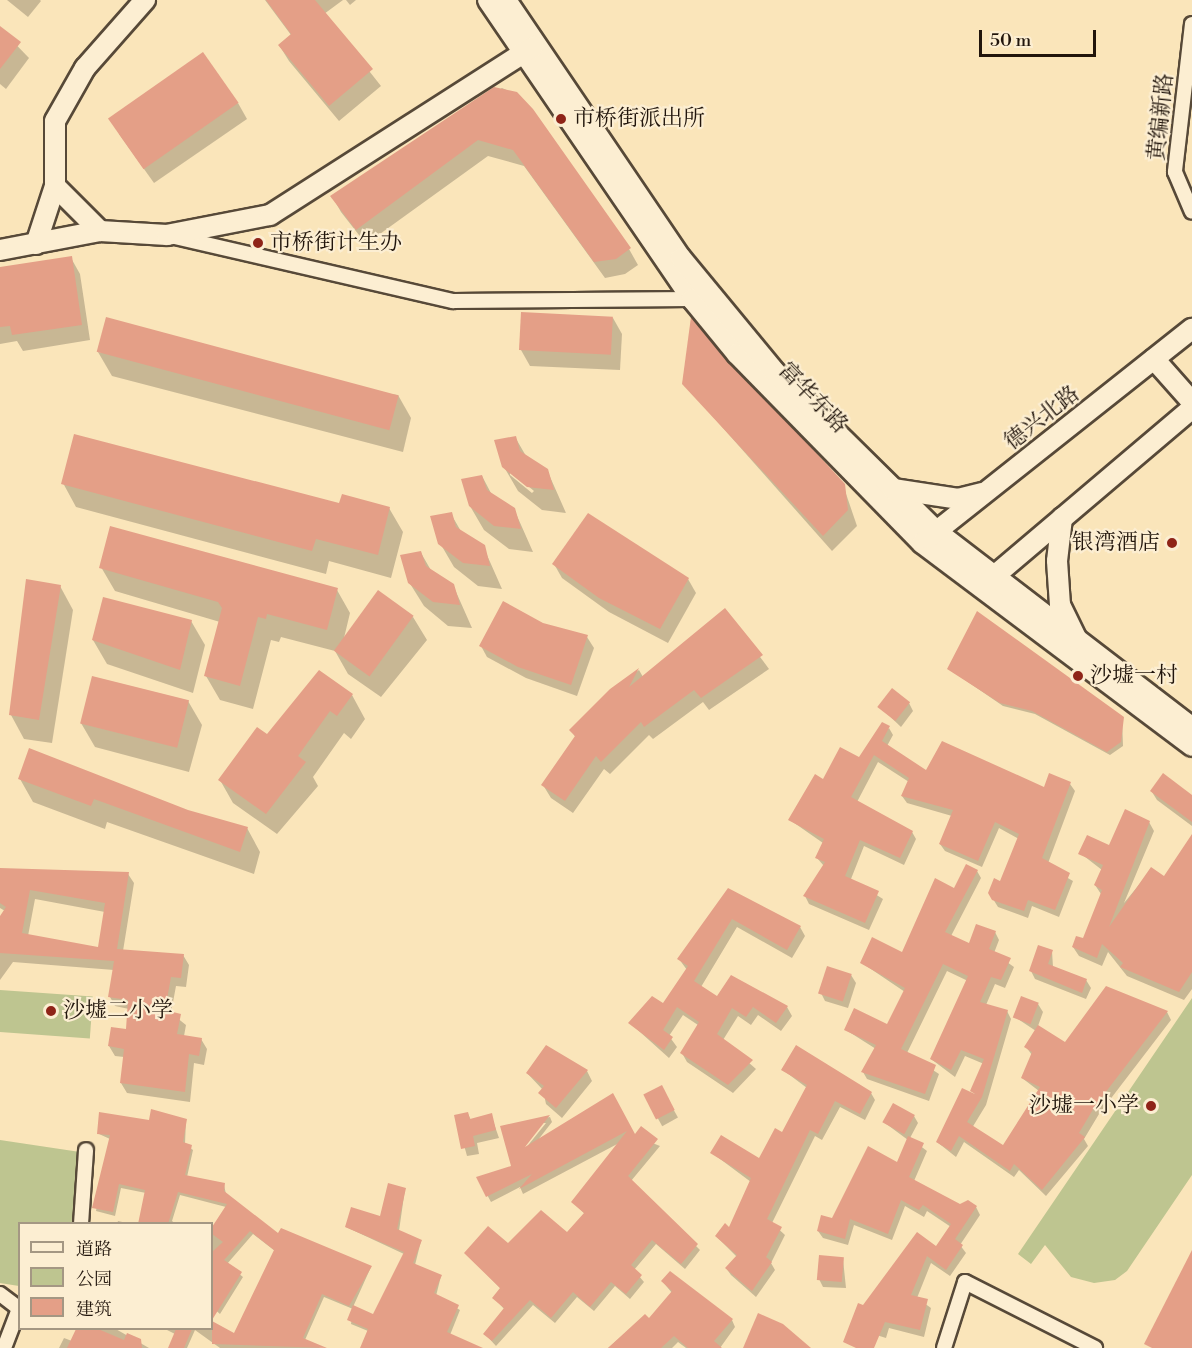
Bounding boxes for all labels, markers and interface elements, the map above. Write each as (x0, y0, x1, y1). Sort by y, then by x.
scale bar (982, 18, 1099, 56)
text: 50 m (990, 29, 1031, 52)
street label: 黄编新路 (1143, 72, 1179, 162)
place label: 市桥街派出所 (573, 106, 705, 132)
marker: 市桥街派出所 (554, 112, 568, 126)
place label: 市桥街计生办 (270, 230, 402, 256)
marker: 市桥街计生办 (251, 236, 265, 250)
street label: 富华东路 (773, 357, 853, 439)
street label: 德兴北路 (999, 381, 1085, 455)
place label: 银湾酒店 (1072, 530, 1160, 556)
marker: 银湾酒店 (1165, 536, 1179, 550)
place label: 沙墟一村 (1090, 663, 1178, 689)
marker: 沙墟一村 (1071, 669, 1085, 683)
place label: 沙墟二小学 (63, 998, 173, 1024)
marker: 沙墟二小学 (44, 1004, 58, 1018)
place label: 沙墟一小学 (1029, 1093, 1139, 1119)
marker: 沙墟一小学 (1144, 1099, 1158, 1113)
legend (18, 1222, 213, 1330)
text: 道路 (76, 1238, 112, 1261)
text: 公园 (76, 1268, 112, 1291)
text: 建筑 (76, 1298, 112, 1321)

